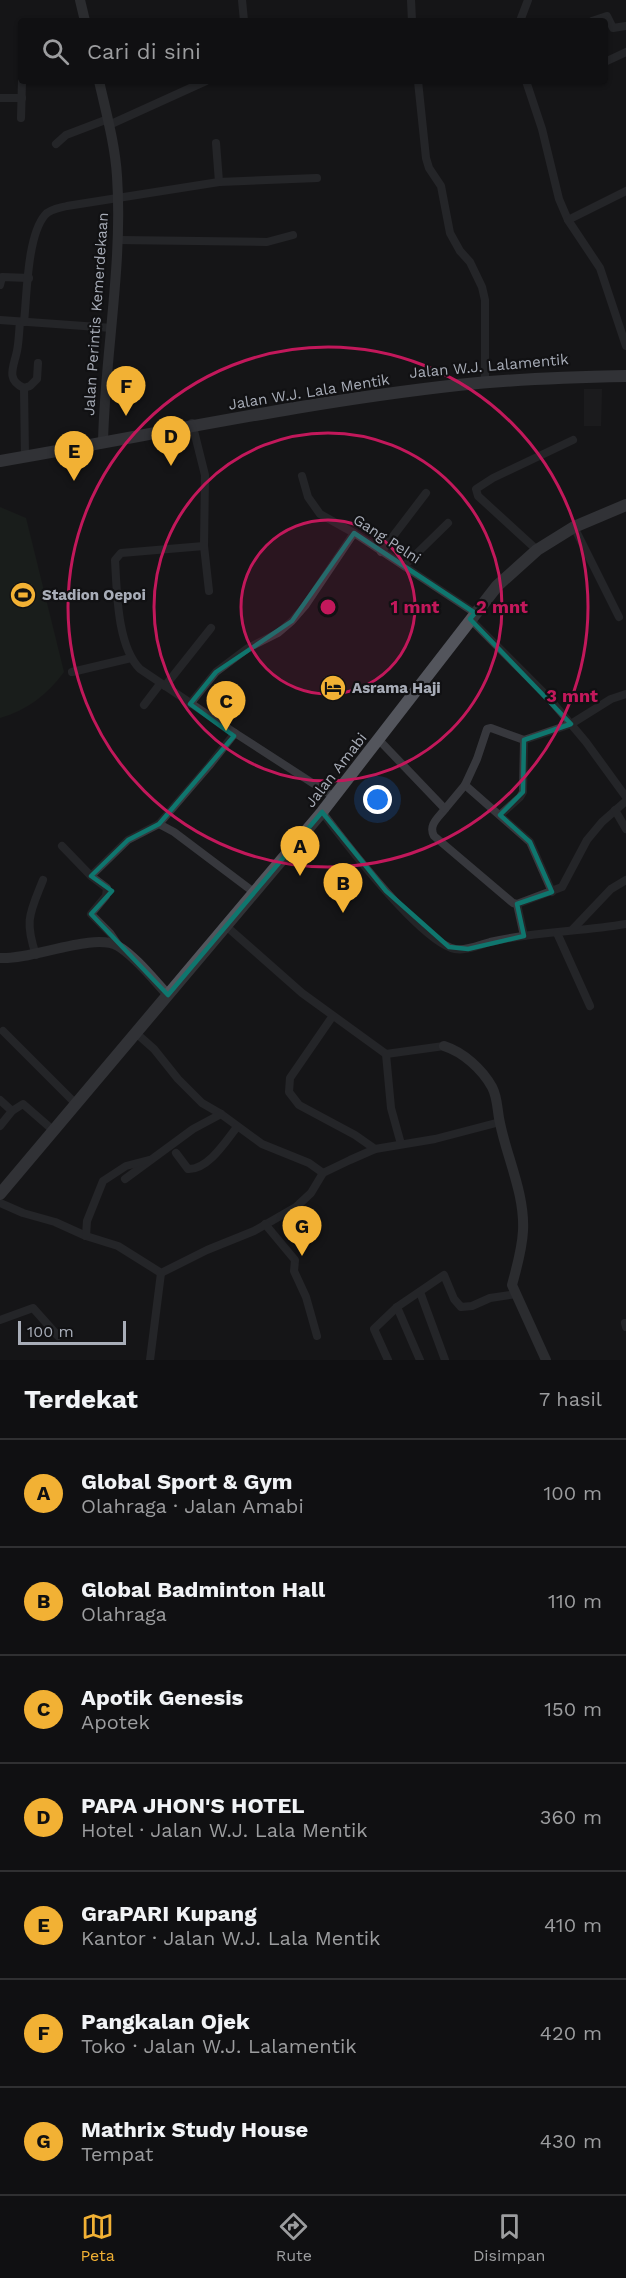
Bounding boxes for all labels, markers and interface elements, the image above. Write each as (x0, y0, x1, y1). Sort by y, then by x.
search box (18, 18, 608, 84)
icon: search (39, 35, 72, 68)
text: Cari di sini (87, 39, 201, 64)
street label: Jalan Perintis Kemerdekaan (80, 212, 112, 416)
street label: Jalan W.J. Lalamentik (409, 350, 570, 382)
pin: F (106, 366, 146, 416)
street label: Jalan W.J. Lala Mentik (227, 370, 391, 414)
pin: D (152, 416, 190, 466)
pin: E (54, 432, 94, 481)
street label: Gang Pelni (350, 510, 424, 568)
sports icon: Stadion Oepoi (8, 580, 38, 610)
place label: Stadion Oepoi (42, 586, 146, 604)
text: 1 mnt (391, 596, 440, 617)
text: 2 mnt (476, 596, 528, 617)
centre of rings (318, 597, 338, 617)
hotel icon: Asrama Haji (318, 673, 348, 703)
place label: Asrama Haji (352, 679, 441, 697)
pin: C (206, 682, 246, 731)
text: 3 mnt (546, 685, 598, 706)
street label: Jalan Amabi (301, 729, 371, 811)
your location (363, 785, 392, 814)
pin: A (280, 826, 320, 876)
pin: B (324, 864, 362, 913)
pin: G (282, 1206, 322, 1256)
scale bar (18, 1318, 126, 1346)
text: 100 m (27, 1322, 74, 1341)
text: Terdekat (24, 1384, 138, 1414)
text: 7 hasil (539, 1387, 602, 1411)
text: Global Sport & Gym (81, 1469, 293, 1494)
text: A (37, 1481, 50, 1505)
text: 100 m (543, 1481, 602, 1505)
text: Olahraga · Jalan Amabi (81, 1494, 304, 1518)
text: Global Badminton Hall (81, 1577, 325, 1602)
text: B (37, 1589, 50, 1613)
text: 110 m (548, 1589, 602, 1613)
text: Olahraga (81, 1602, 167, 1626)
text: Apotik Genesis (81, 1685, 243, 1710)
text: C (37, 1697, 50, 1721)
text: 150 m (544, 1697, 602, 1721)
text: Apotek (81, 1710, 150, 1734)
text: PAPA JHON'S HOTEL (81, 1793, 305, 1818)
text: D (36, 1805, 51, 1829)
text: 360 m (540, 1805, 602, 1829)
text: Hotel · Jalan W.J. Lala Mentik (81, 1818, 368, 1842)
text: GraPARI Kupang (81, 1901, 257, 1926)
text: E (37, 1913, 50, 1937)
text: 410 m (544, 1913, 602, 1937)
text: Kantor · Jalan W.J. Lala Mentik (81, 1926, 380, 1950)
text: Pangkalan Ojek (81, 2009, 250, 2034)
text: F (37, 2021, 50, 2045)
text: 420 m (540, 2021, 602, 2045)
text: Toko · Jalan W.J. Lalamentik (81, 2034, 357, 2058)
text: Mathrix Study House (81, 2117, 308, 2142)
text: G (36, 2129, 51, 2153)
text: 430 m (540, 2129, 602, 2153)
text: Tempat (81, 2142, 153, 2166)
tab: Peta (80, 2210, 115, 2265)
tab: Rute (276, 2210, 312, 2265)
tab: Disimpan (473, 2210, 546, 2265)

